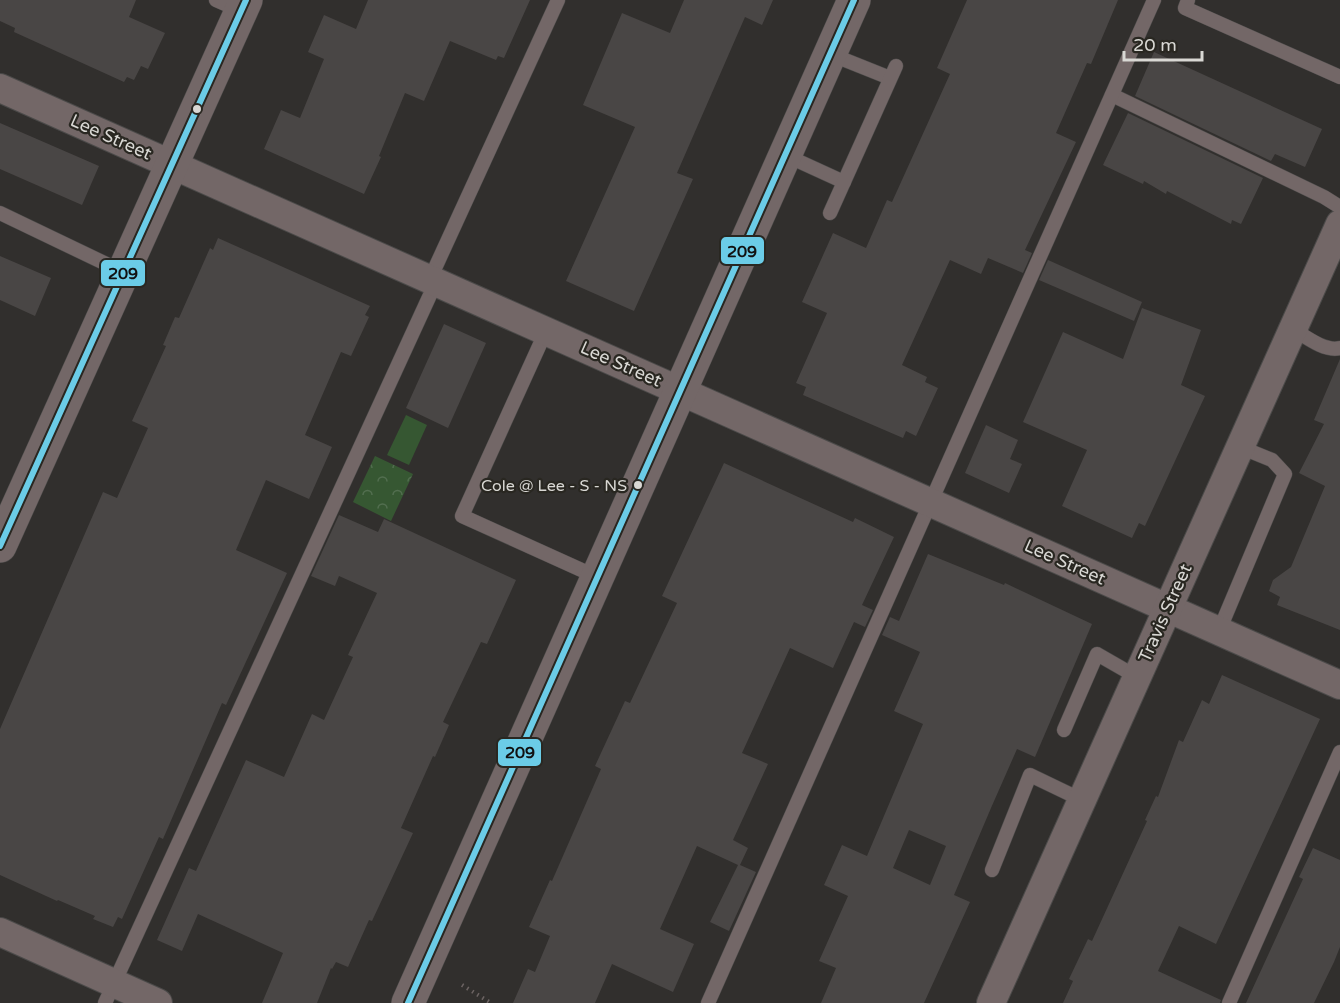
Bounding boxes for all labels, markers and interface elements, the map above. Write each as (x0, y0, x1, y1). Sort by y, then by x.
scale bar (1124, 24, 1202, 62)
text: 20 m (1133, 34, 1177, 56)
unlabelled marker (191, 103, 203, 115)
street label: Lee Street (67, 109, 155, 165)
line badge: 209 (720, 236, 765, 265)
text: 209 (727, 242, 757, 262)
line badge: 209 (100, 259, 146, 287)
text: 209 (108, 264, 138, 284)
street label: Lee Street (577, 336, 665, 392)
place label: Cole @ Lee - S - NS (481, 476, 627, 496)
marker: Cole @ Lee - S - NS (632, 479, 644, 491)
street label: Lee Street (1021, 534, 1109, 590)
street label: Travis Street (1133, 560, 1197, 666)
line badge: 209 (497, 738, 542, 767)
text: 209 (505, 743, 535, 763)

